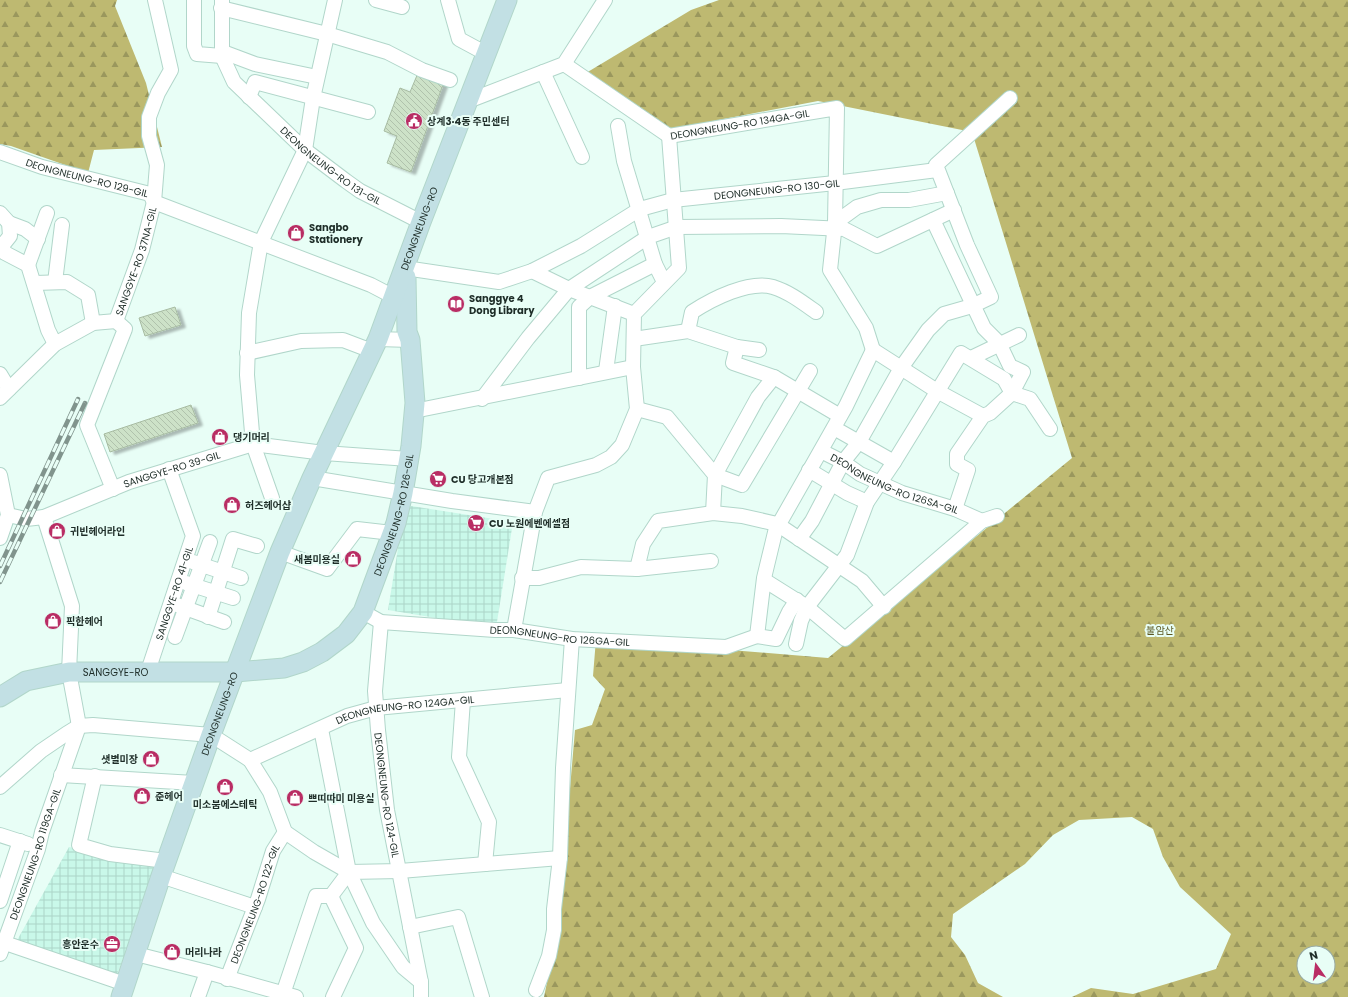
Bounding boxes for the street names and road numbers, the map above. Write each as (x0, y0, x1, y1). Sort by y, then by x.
street label: DEONGNEUNG-RO 134GA-GIL (669, 106, 811, 144)
street label: DEONGNEUNG-RO 131-GIL (277, 123, 384, 209)
street label: DEONGNEUNG-RO 129-GIL (24, 155, 151, 201)
street label: DEONGNEUNG-RO 130-GIL (713, 175, 841, 204)
street label: DEONGNEUNG-RO (397, 185, 442, 272)
street label: SANGGYE-RO 37NA-GIL (112, 205, 161, 318)
street label: SANGGYE-RO 39-GIL (121, 447, 223, 492)
street label: DEONGNEUNG-RO 126SA-GIL (828, 450, 962, 518)
street label: DEONGNEUNG-RO 126-GIL (370, 452, 418, 578)
street label: SANGGYE-RO 41-GIL (152, 544, 197, 642)
street label: DEONGNEUNG-RO 126GA-GIL (489, 623, 631, 650)
street label: SANGGYE-RO (83, 665, 149, 680)
street label: DEONGNEUNG-RO (197, 670, 242, 758)
street label: DEONGNEUNG-RO 124GA-GIL (333, 692, 476, 728)
street label: DEONGNEUNG-RO 124-GIL (370, 732, 403, 859)
street label: DEONGNEUNG-RO 119GA-GIL (6, 786, 65, 922)
street label: DEONGNEUNG-RO 122-GIL (227, 841, 284, 966)

